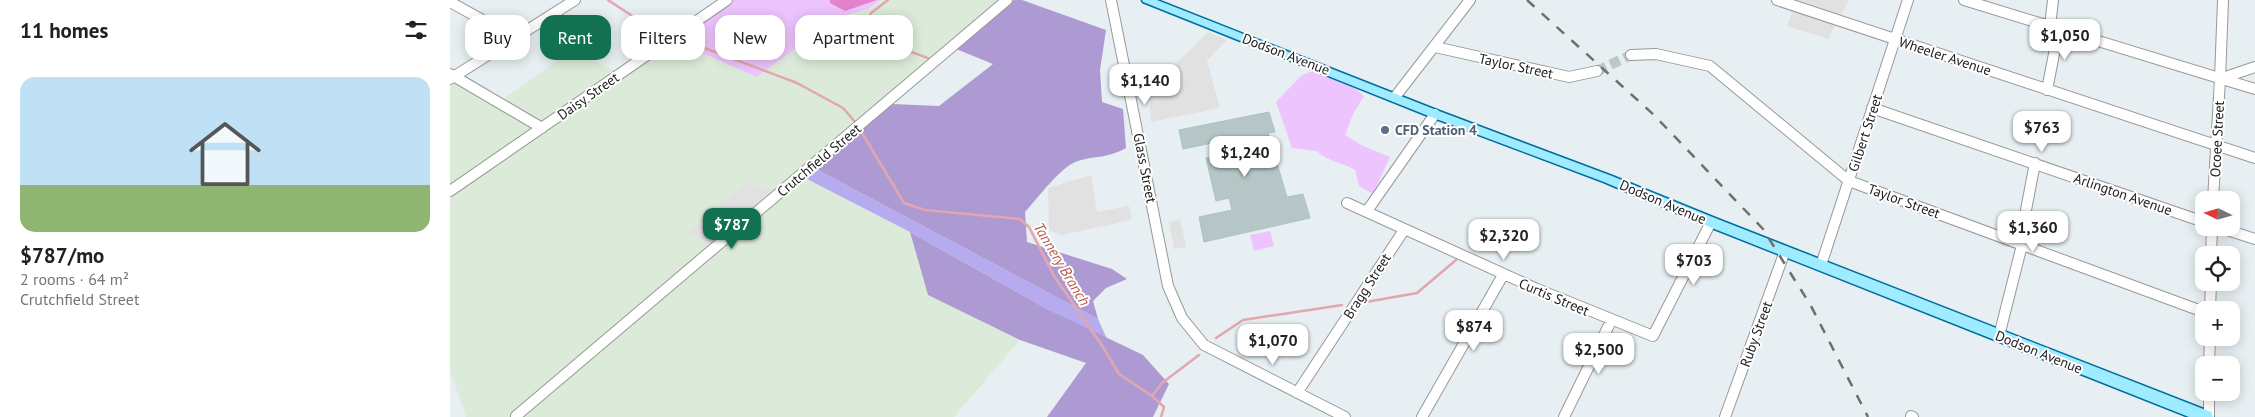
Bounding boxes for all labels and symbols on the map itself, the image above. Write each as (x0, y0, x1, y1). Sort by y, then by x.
pin: $1,050 (2024, 18, 2106, 61)
street label: Dodson Avenue (1240, 29, 1332, 79)
street label: Wheeler Avenue (1896, 33, 1994, 79)
street label: Taylor Street (1477, 49, 1555, 83)
pin: $1,140 (1104, 64, 1186, 106)
street label: Daisy Street (554, 68, 623, 124)
street label: Gilbert Street (1844, 92, 1886, 174)
street label: Ocoee Street (2206, 100, 2228, 178)
pin: $763 (2012, 110, 2072, 153)
street label: Crutchfield Street (773, 119, 865, 200)
place label: CFD Station 4 (1395, 121, 1477, 139)
marker: CFD Station 4 (1379, 124, 1391, 136)
street label: Glass Street (1129, 131, 1161, 205)
pin: $1,240 (1204, 136, 1286, 178)
street label: Arlington Avenue (2072, 169, 2174, 219)
street label: Dodson Avenue (1617, 176, 1709, 228)
street label: Taylor Street (1865, 180, 1943, 222)
north arrow (2195, 191, 2240, 236)
pin: $787 (702, 208, 762, 250)
pin: $1,360 (1992, 210, 2074, 253)
pin: $2,320 (1463, 218, 1545, 261)
water label: Tannery Branch (1030, 219, 1094, 309)
pin: $703 (1664, 244, 1724, 286)
street label: Bragg Street (1339, 250, 1395, 322)
street label: Curtis Street (1516, 274, 1592, 320)
street label: Ruby Street (1736, 298, 1776, 369)
pin: $874 (1444, 310, 1504, 352)
pin: $1,070 (1232, 324, 1314, 366)
street label: Dodson Avenue (1993, 326, 2085, 378)
pin: $2,500 (1558, 332, 1640, 375)

